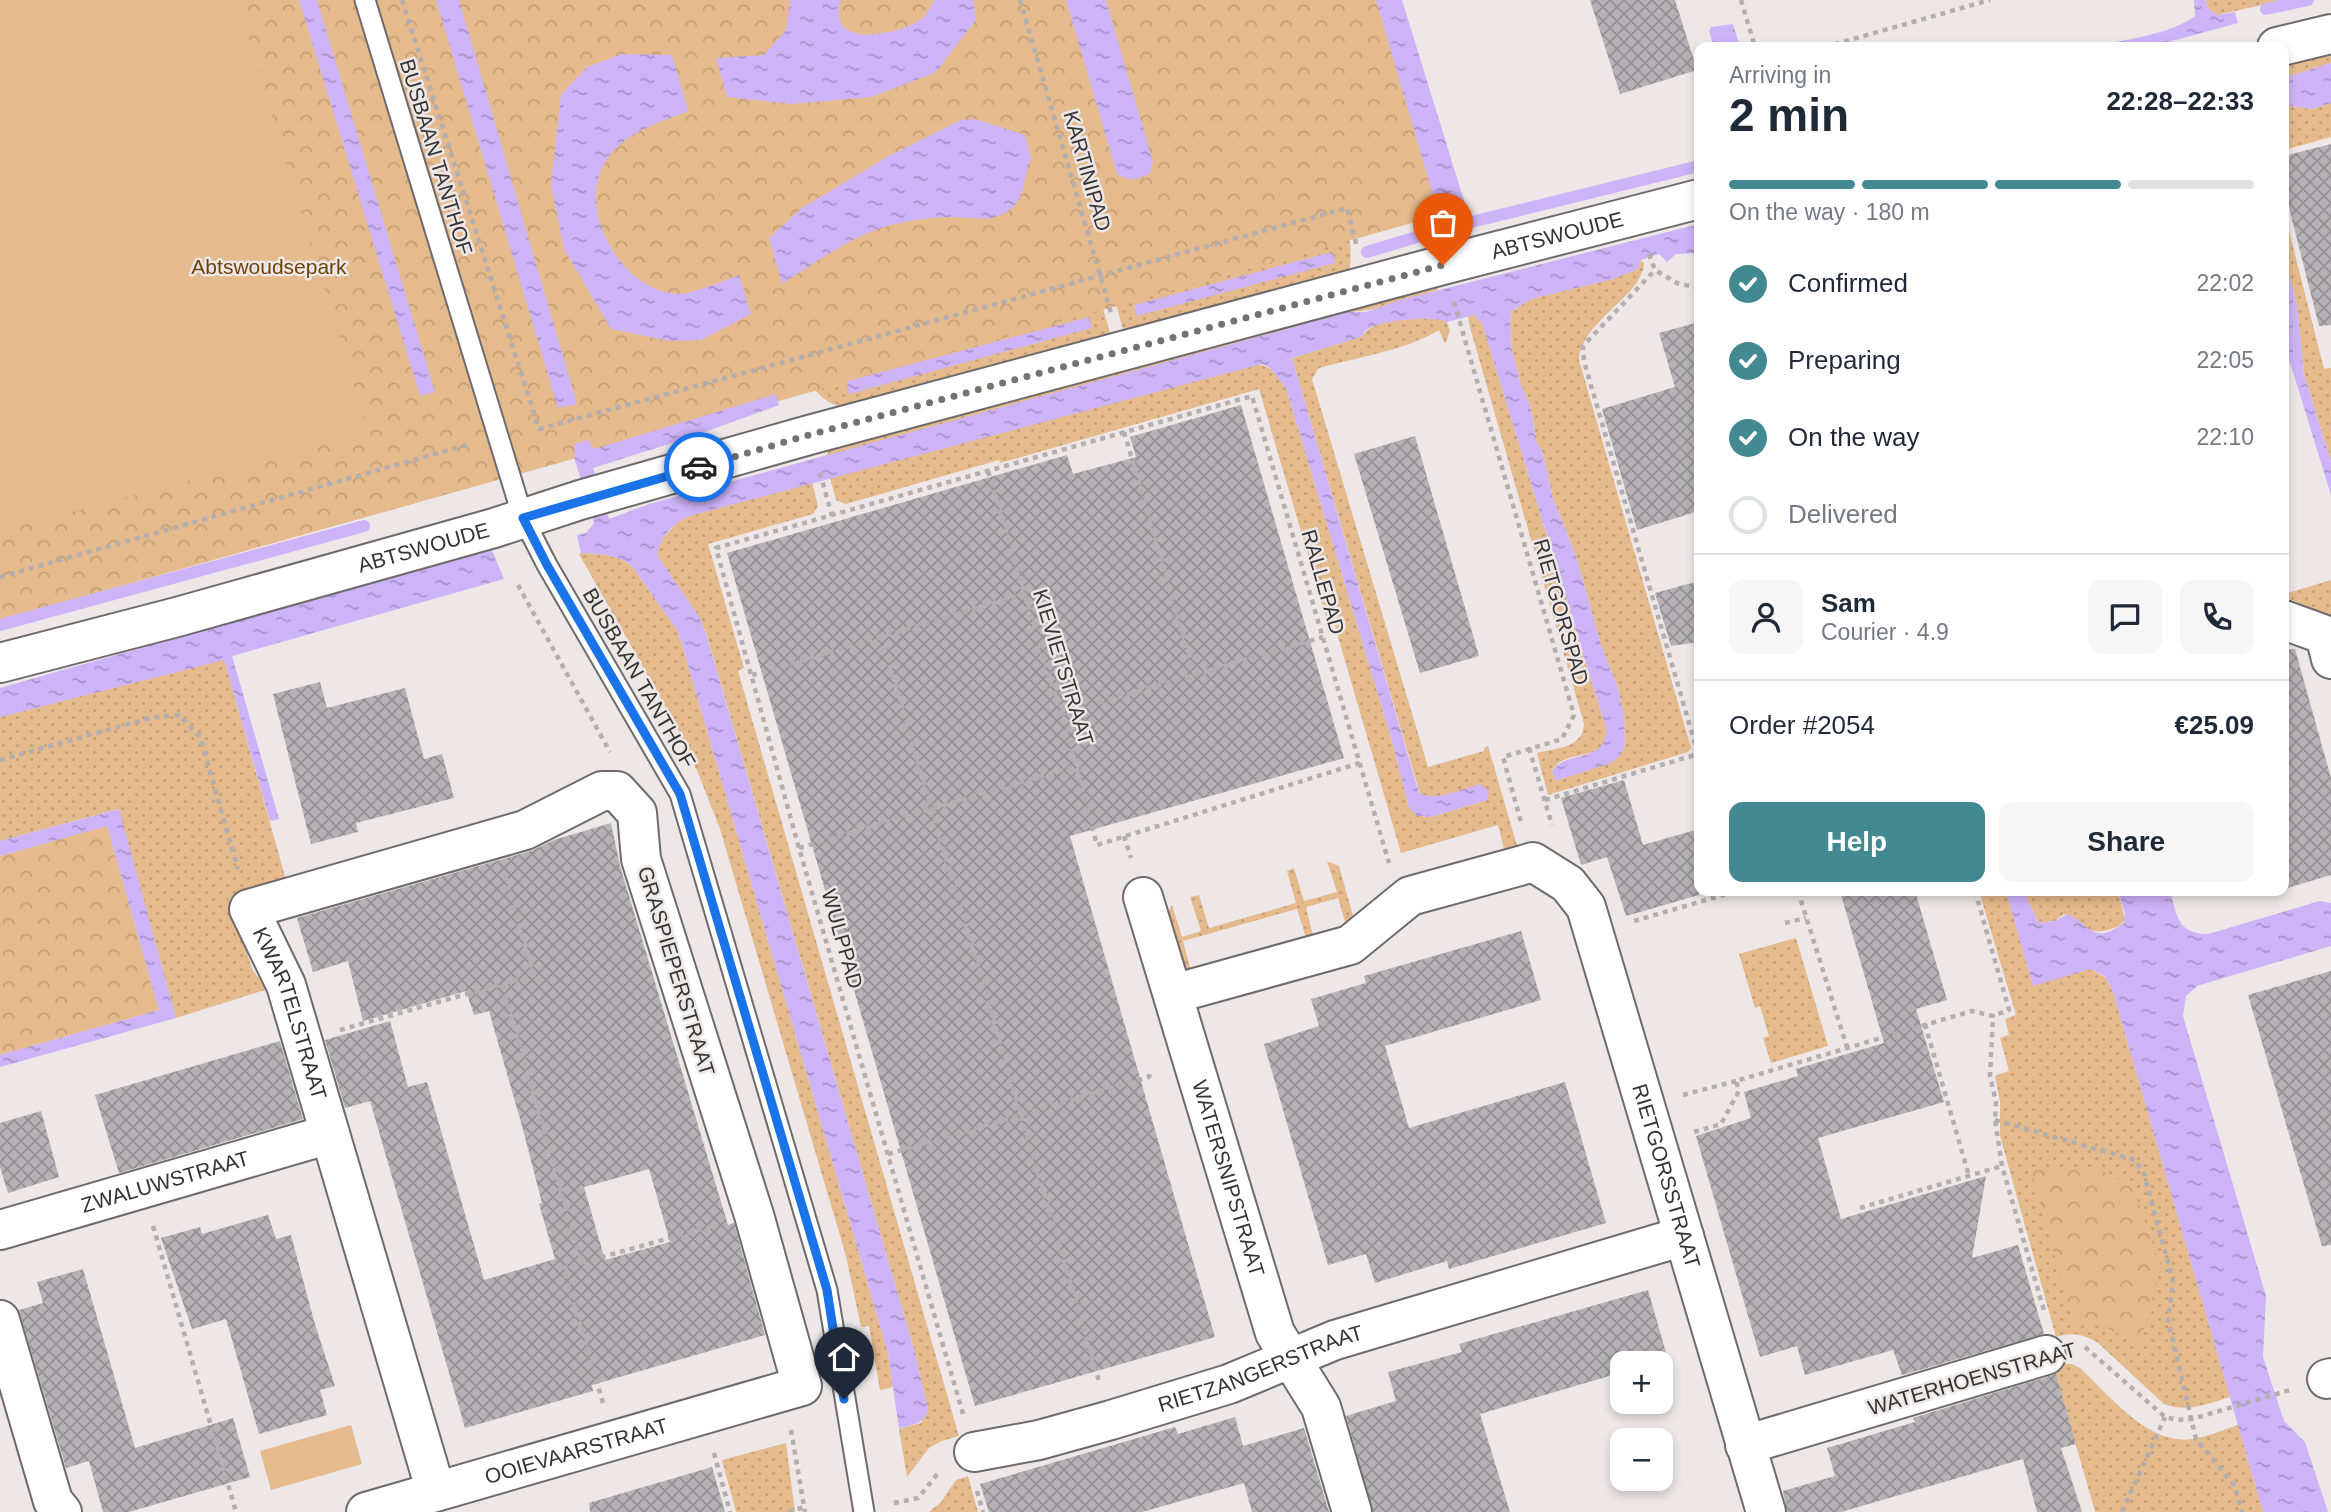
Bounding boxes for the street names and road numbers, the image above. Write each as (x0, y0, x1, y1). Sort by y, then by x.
street label: BUSBAAN TANTHOF (396, 56, 477, 257)
street label: KARTINIPAD (1059, 108, 1116, 234)
street label: ABTSWOUDE (1489, 207, 1626, 263)
street label: ABTSWOUDE (355, 518, 492, 577)
street label: RALLEPAD (1298, 527, 1349, 637)
street label: RIETGORSPAD (1530, 536, 1593, 688)
street label: BUSBAAN TANTHOF (579, 584, 700, 772)
street label: KIEVIETSTRAAT (1029, 586, 1098, 748)
street label: GRASPIEPERSTRAAT (634, 863, 719, 1079)
street label: WULPPAD (817, 887, 868, 991)
street label: KWARTELSTRAAT (249, 923, 331, 1102)
street label: WATERSNIPSTRAAT (1188, 1077, 1269, 1279)
street label: RIETGORSSTRAAT (1628, 1081, 1705, 1271)
street label: ZWALUWSTRAAT (78, 1146, 252, 1217)
street label: RIETZANGERSTRAAT (1155, 1320, 1366, 1416)
street label: WATERHOENSTRAAT (1865, 1338, 2079, 1419)
street label: OOIEVAARSTRAAT (482, 1413, 671, 1488)

